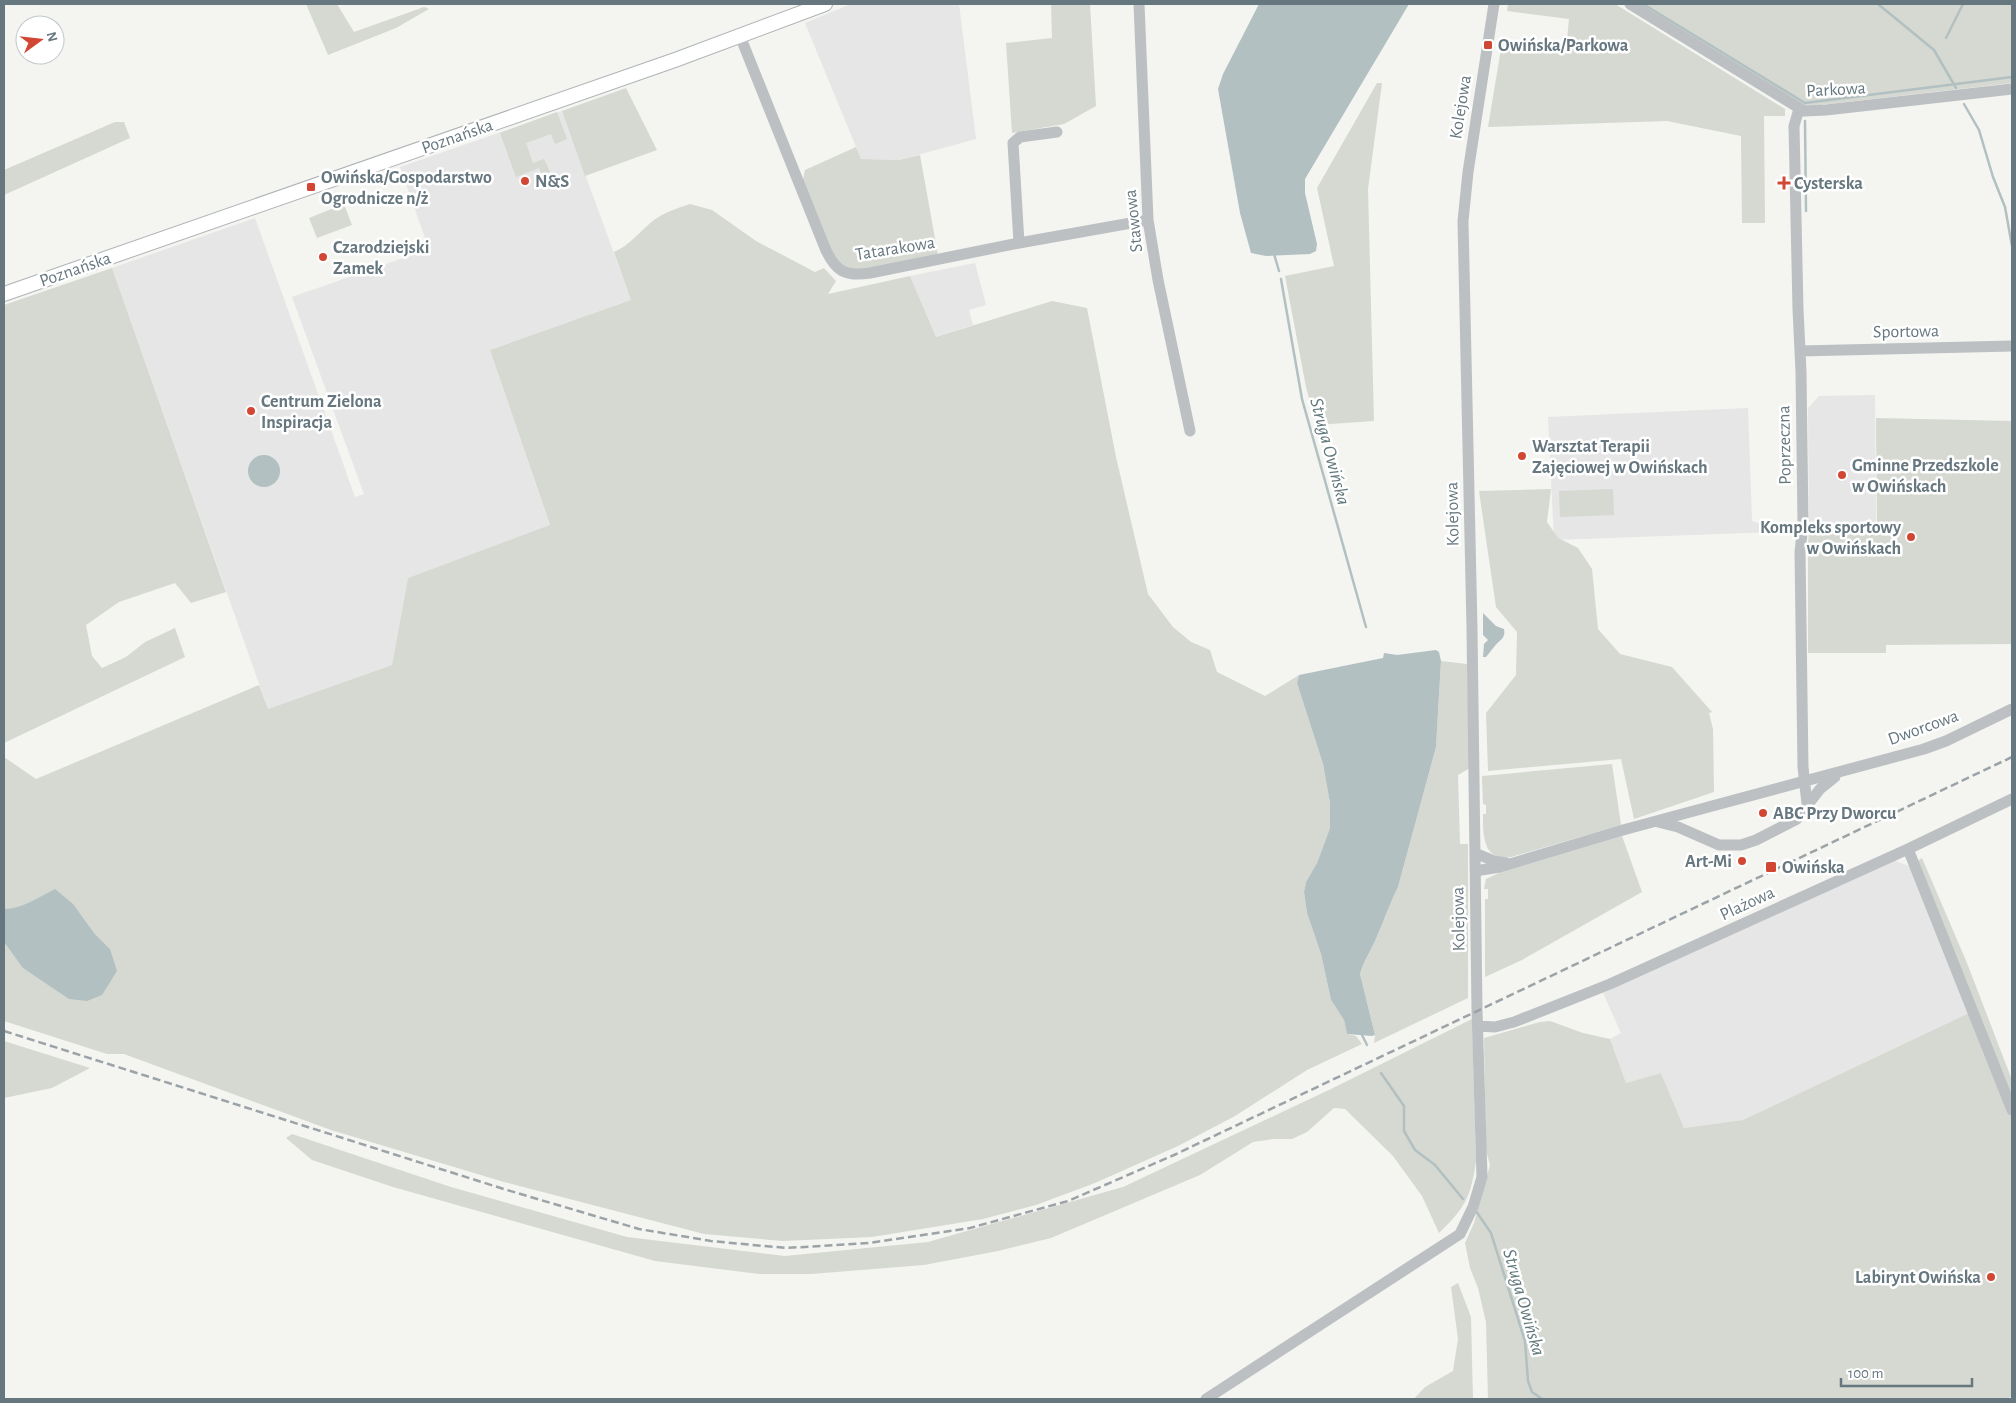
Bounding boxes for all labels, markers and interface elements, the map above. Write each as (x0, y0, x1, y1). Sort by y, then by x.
north arrow (15, 15, 65, 65)
text: N (44, 30, 60, 43)
place label: Owińska/Parkowa (1498, 37, 1629, 55)
marker: Owińska/Parkowa (1482, 39, 1494, 51)
street label: Kolejowa (1447, 74, 1475, 140)
street label: Parkowa (1806, 79, 1866, 101)
street label: Poznańska (419, 116, 495, 158)
place label: Owińska/Gospodarstwo Ogrodnicze n/ż (321, 169, 492, 208)
place label: N&S (535, 173, 569, 191)
marker: N&S (519, 175, 531, 187)
place label: Cysterska (1794, 175, 1863, 193)
marker: Cysterska (1778, 177, 1790, 189)
marker: Owińska/Gospodarstwo Ogrodnicze n/ż (305, 181, 317, 193)
street label: Stawowa (1122, 189, 1146, 253)
street label: Tatarakowa (854, 234, 936, 264)
place label: Czarodziejski Zamek (333, 239, 429, 278)
street label: Poznańska (37, 249, 113, 291)
marker: Czarodziejski Zamek (317, 251, 329, 263)
street label: Sportowa (1873, 322, 1939, 342)
place label: Centrum Zielona Inspiracja (261, 393, 382, 432)
water label: Struga Owińska (1306, 396, 1353, 507)
marker: Centrum Zielona Inspiracja (245, 405, 257, 417)
street label: Poprzeczna (1775, 405, 1795, 485)
place label: Warsztat Terapii Zajęciowej w Owińskach (1532, 438, 1708, 477)
marker: Warsztat Terapii Zajęciowej w Owińskach (1516, 450, 1528, 462)
place label: Gminne Przedszkole w Owińskach (1852, 457, 1999, 496)
marker: Gminne Przedszkole w Owińskach (1836, 469, 1848, 481)
street label: Kolejowa (1443, 482, 1463, 546)
place label: Kompleks sportowy w Owińskach (1760, 519, 1902, 558)
marker: Kompleks sportowy w Owińskach (1905, 531, 1917, 543)
street label: Dworcowa (1886, 707, 1961, 749)
place label: ABC Przy Dworcu (1773, 805, 1897, 823)
marker: ABC Przy Dworcu (1757, 807, 1769, 819)
place label: Art-Mi (1685, 853, 1732, 871)
marker: Art-Mi (1736, 855, 1748, 867)
place label: Owińska (1782, 859, 1845, 877)
marker: Owińska (1764, 860, 1778, 874)
street label: Plażowa (1717, 883, 1778, 924)
street label: Kolejowa (1449, 887, 1469, 951)
water label: Struga Owińska (1499, 1247, 1548, 1358)
place label: Labirynt Owińska (1855, 1269, 1981, 1287)
marker: Labirynt Owińska (1985, 1271, 1997, 1283)
scale bar (1841, 1356, 1972, 1388)
text: 100 m (1848, 1366, 1883, 1381)

